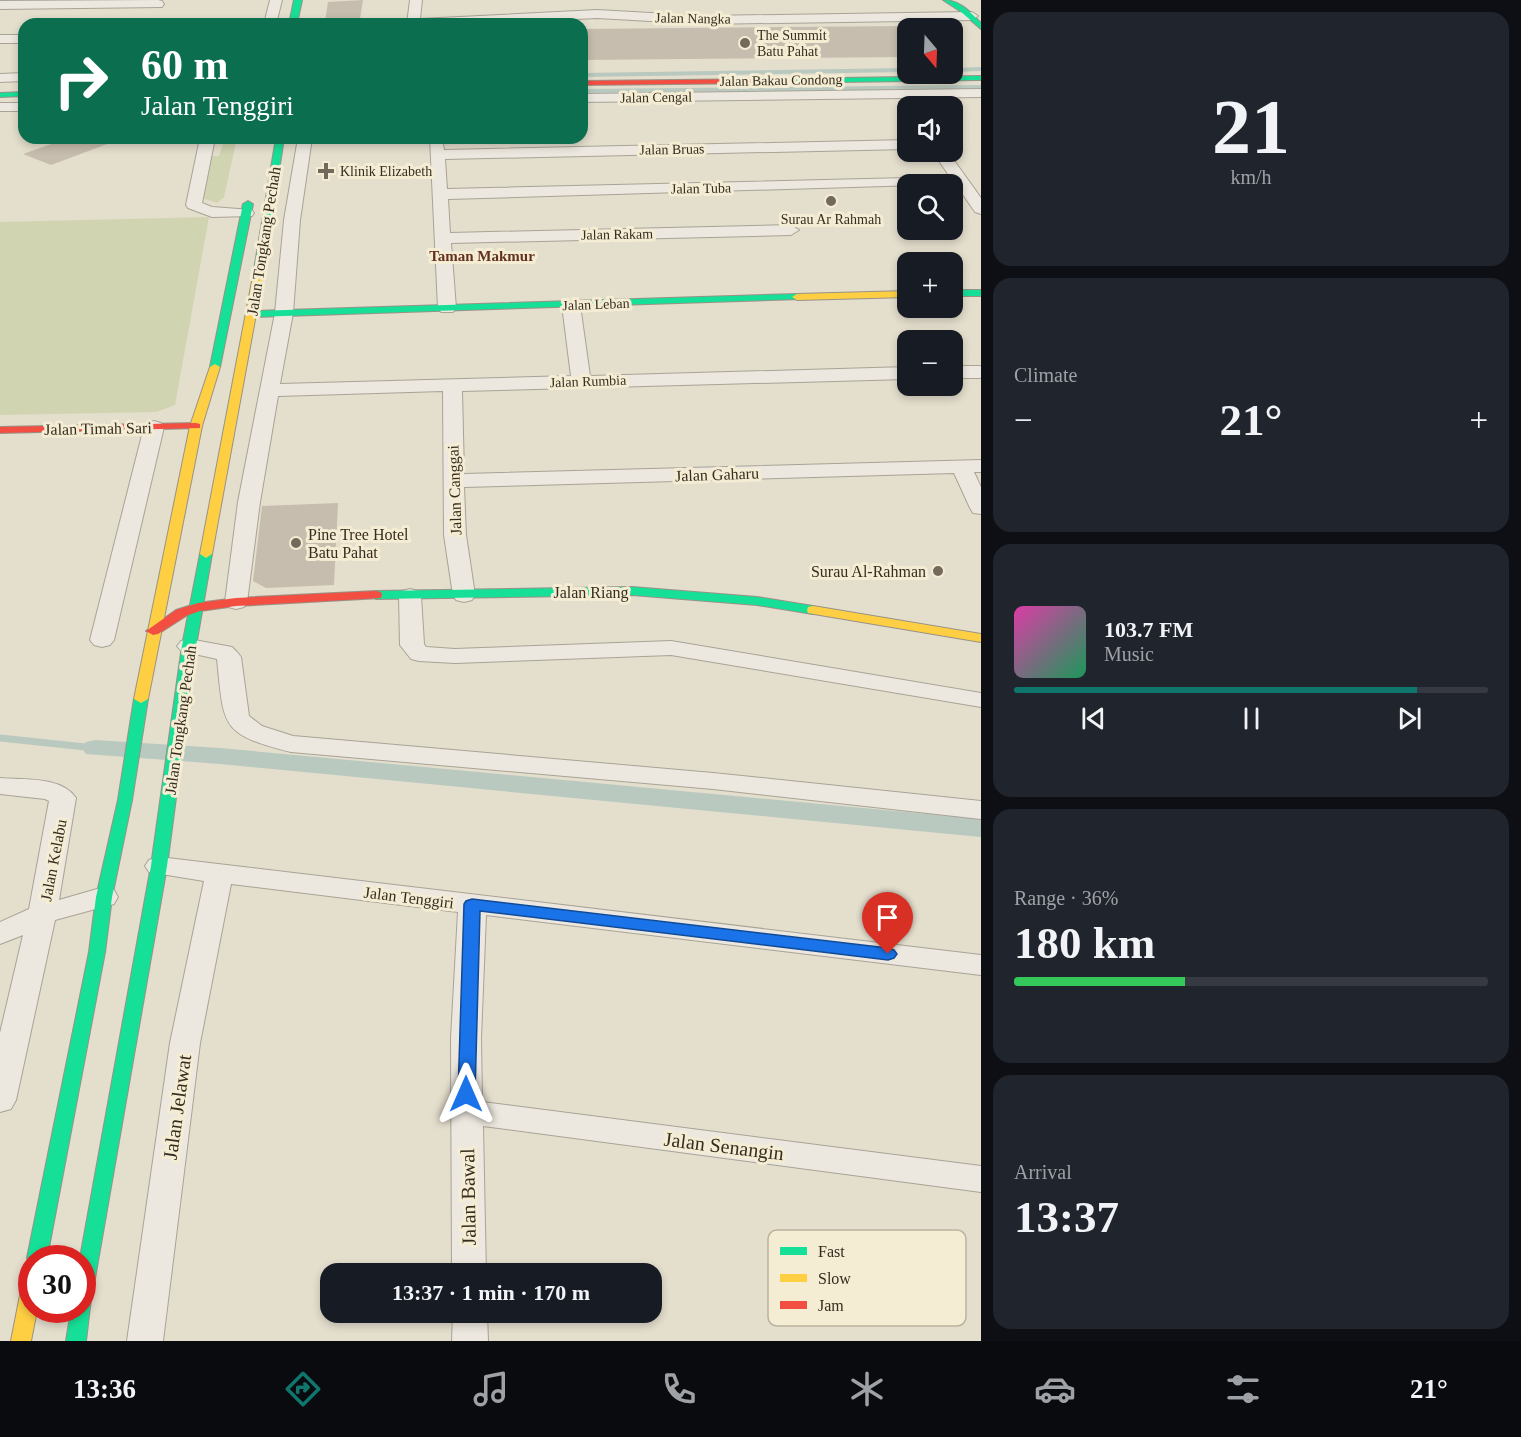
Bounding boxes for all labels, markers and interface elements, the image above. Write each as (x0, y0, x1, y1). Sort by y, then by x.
street label: Jalan Nangka (655, 10, 732, 27)
north arrow (897, 18, 963, 84)
map controls (897, 18, 963, 396)
place label: The Summit Batu Pahat (757, 28, 827, 59)
marker: The Summit Batu Pahat (738, 36, 752, 50)
icon: right (42, 42, 120, 120)
text: 60 m (141, 42, 229, 88)
street label: Jalan Bakau Condong (719, 72, 843, 89)
text: 21 (1212, 83, 1290, 170)
street label: Jalan Cengal (620, 89, 692, 106)
text: Jalan Tenggiri (141, 91, 294, 121)
button: sound (897, 96, 963, 162)
street label: Jalan Bruas (639, 141, 705, 158)
marker: Klinik Elizabeth (317, 162, 335, 180)
place label: Klinik Elizabeth (340, 164, 432, 179)
street label: Jalan Tongkang Pechah (243, 165, 285, 317)
text: km/h (1230, 166, 1272, 188)
button: search (897, 174, 963, 240)
street label: Jalan Tuba (671, 180, 732, 197)
marker: Surau Ar Rahmah (824, 194, 838, 208)
place label: Surau Ar Rahmah (781, 212, 881, 227)
street label: Jalan Rakam (581, 226, 653, 243)
district label: Taman Makmur (429, 248, 535, 264)
button: + (897, 252, 963, 318)
street label: Jalan Leban (562, 296, 630, 313)
button: − (897, 330, 963, 396)
text: Climate (1014, 364, 1077, 386)
street label: Jalan Rumbia (549, 373, 627, 390)
text: 21° (1220, 395, 1283, 445)
text: − (1014, 402, 1033, 438)
text: + (1469, 402, 1488, 438)
street label: Jalan Timah Sari (44, 419, 152, 438)
street label: Jalan Canggai (444, 444, 466, 535)
street label: Jalan Gaharu (675, 465, 759, 484)
place label: Pine Tree Hotel Batu Pahat (308, 526, 409, 561)
marker: Pine Tree Hotel Batu Pahat (289, 536, 303, 550)
place label: Surau Al-Rahman (811, 563, 926, 580)
marker: Surau Al-Rahman (931, 564, 945, 578)
street label: Jalan Riang (553, 584, 629, 602)
text: 103.7 FM (1104, 617, 1193, 642)
text: Music (1104, 643, 1154, 665)
street label: Jalan Tongkang Pechah (162, 644, 200, 796)
icon: previous (1077, 702, 1110, 735)
icon: pause (1235, 702, 1268, 735)
icon: next (1393, 702, 1426, 735)
street label: Jalan Kelabu (37, 818, 70, 902)
street label: Jalan Tenggiri (363, 884, 455, 913)
text: Range · 36% (1014, 887, 1118, 909)
pin (862, 892, 913, 954)
icon: arrive (871, 901, 904, 934)
text: 180 km (1014, 918, 1155, 968)
street label: Jalan Jelawat (159, 1053, 195, 1161)
position arrow (434, 1062, 498, 1126)
street label: Jalan Senangin (663, 1128, 785, 1165)
street label: Jalan Bawal (456, 1148, 480, 1246)
text: Arrival (1014, 1161, 1072, 1183)
text: 13:37 (1014, 1192, 1119, 1242)
legend (768, 1230, 966, 1326)
text: Fast (818, 1243, 845, 1260)
speed limit sign: 30 (18, 1245, 96, 1323)
text: Slow (818, 1270, 851, 1287)
text: 13:37 · 1 min · 170 m (392, 1280, 590, 1305)
text: Jam (818, 1297, 844, 1314)
icon: directions (282, 1368, 324, 1410)
icon: music (470, 1368, 512, 1410)
icon: phone (658, 1368, 700, 1410)
icon: climate (846, 1368, 888, 1410)
icon: car (1034, 1368, 1076, 1410)
icon: filters (1222, 1368, 1264, 1410)
text: 13:36 (73, 1374, 136, 1404)
text: 21° (1410, 1374, 1448, 1404)

